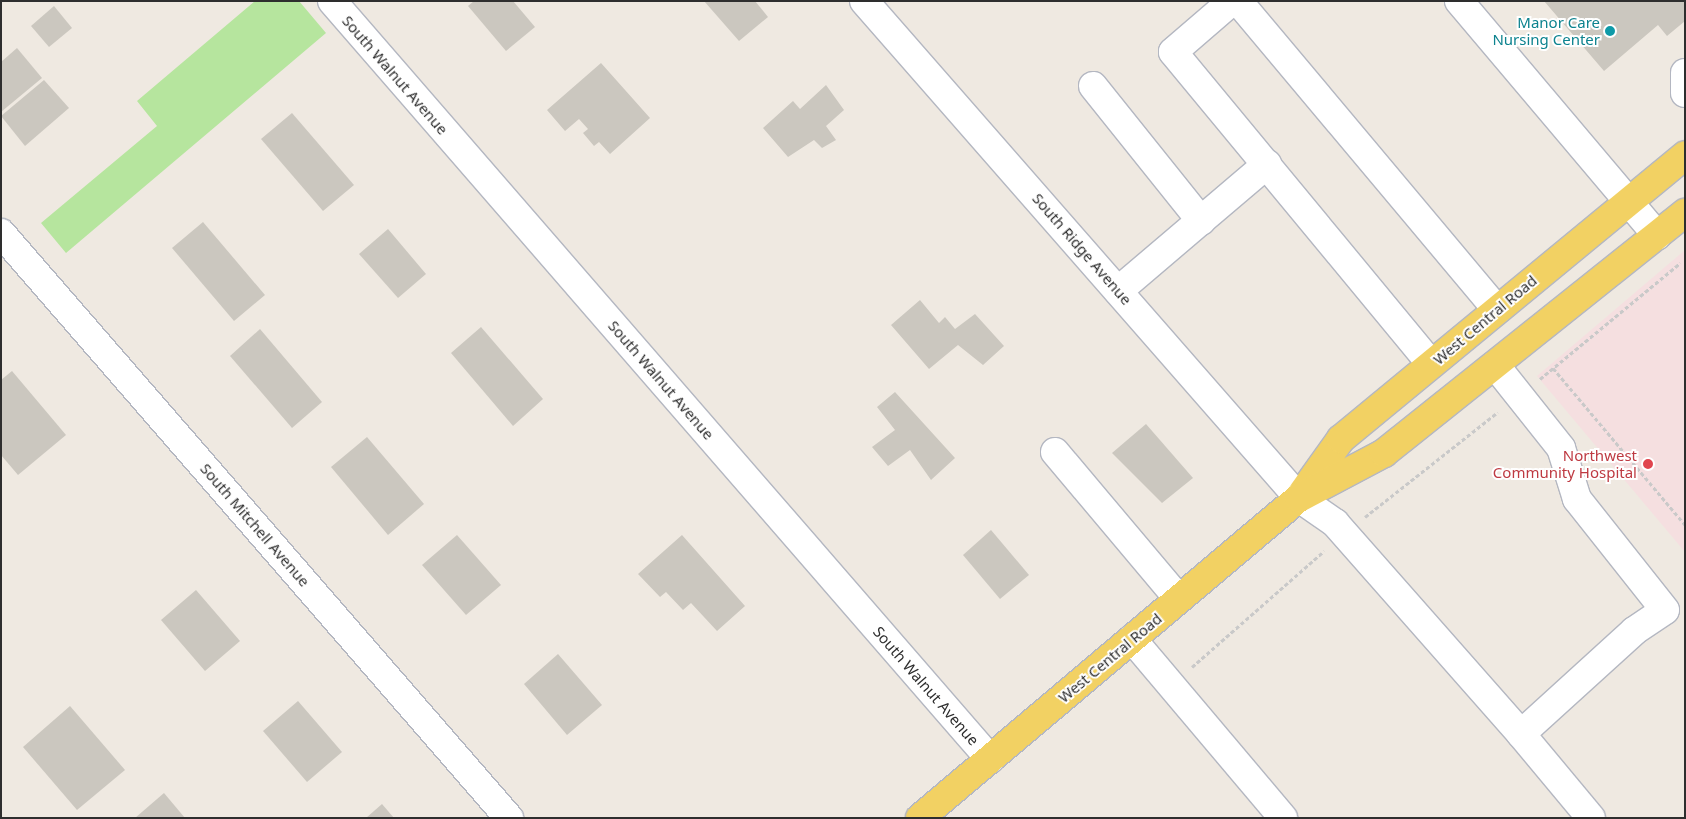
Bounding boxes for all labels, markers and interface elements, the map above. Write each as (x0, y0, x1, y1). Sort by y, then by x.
street label: South Walnut Avenue (338, 12, 452, 138)
place label: Manor Care Nursing Center (1492, 13, 1600, 48)
marker: Manor Care Nursing Center (1604, 25, 1616, 37)
street label: South Ridge Avenue (1029, 190, 1135, 308)
street label: West Central Road (1430, 272, 1540, 368)
street label: South Walnut Avenue (604, 317, 718, 443)
place label: Northwest Community Hospital (1493, 446, 1637, 481)
marker: Northwest Community Hospital (1641, 457, 1655, 471)
street label: South Mitchell Avenue (197, 460, 313, 590)
street label: West Central Road (1055, 610, 1165, 706)
street label: South Walnut Avenue (869, 623, 983, 749)

